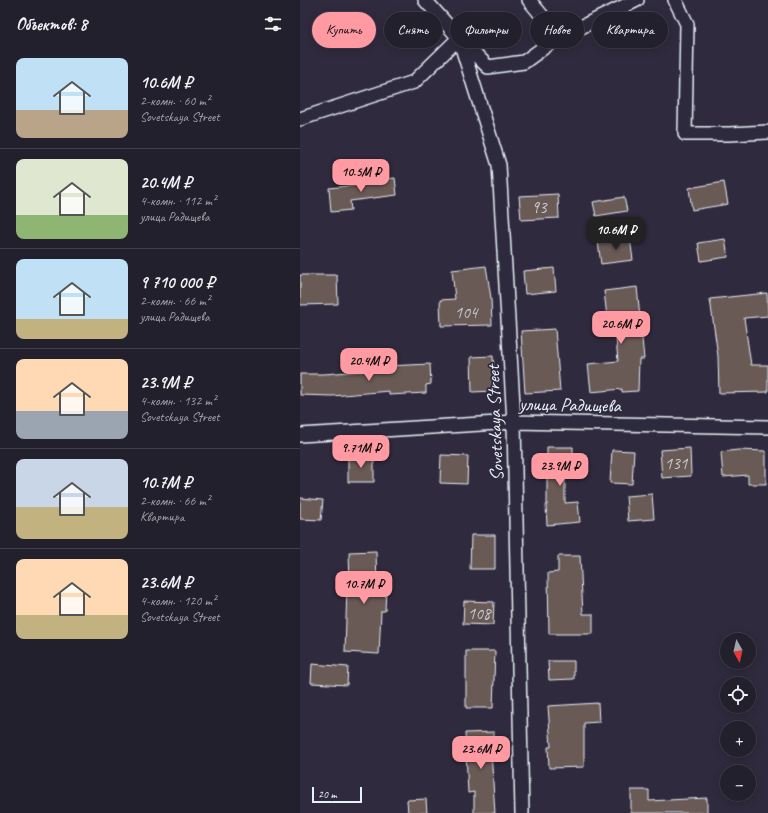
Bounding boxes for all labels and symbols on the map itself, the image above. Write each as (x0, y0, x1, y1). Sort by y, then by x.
pin: 10.5M ₽ (324, 159, 398, 193)
house number: 93 (531, 197, 548, 218)
pin: 10.6M ₽ (579, 217, 653, 251)
house number: 104 (455, 302, 480, 323)
pin: 20.6M ₽ (584, 311, 658, 345)
pin: 20.4M ₽ (332, 348, 406, 382)
street label: Sovetskaya Street (481, 363, 509, 481)
street label: улица Радищева (518, 392, 623, 418)
pin: 9.71M ₽ (324, 435, 398, 469)
pin: 23.9M ₽ (523, 453, 597, 487)
house number: 131 (665, 453, 689, 474)
pin: 10.7M ₽ (327, 571, 401, 605)
house number: 108 (468, 603, 493, 624)
north arrow (720, 633, 756, 669)
pin: 23.6M ₽ (444, 736, 518, 770)
scale bar (312, 785, 362, 804)

